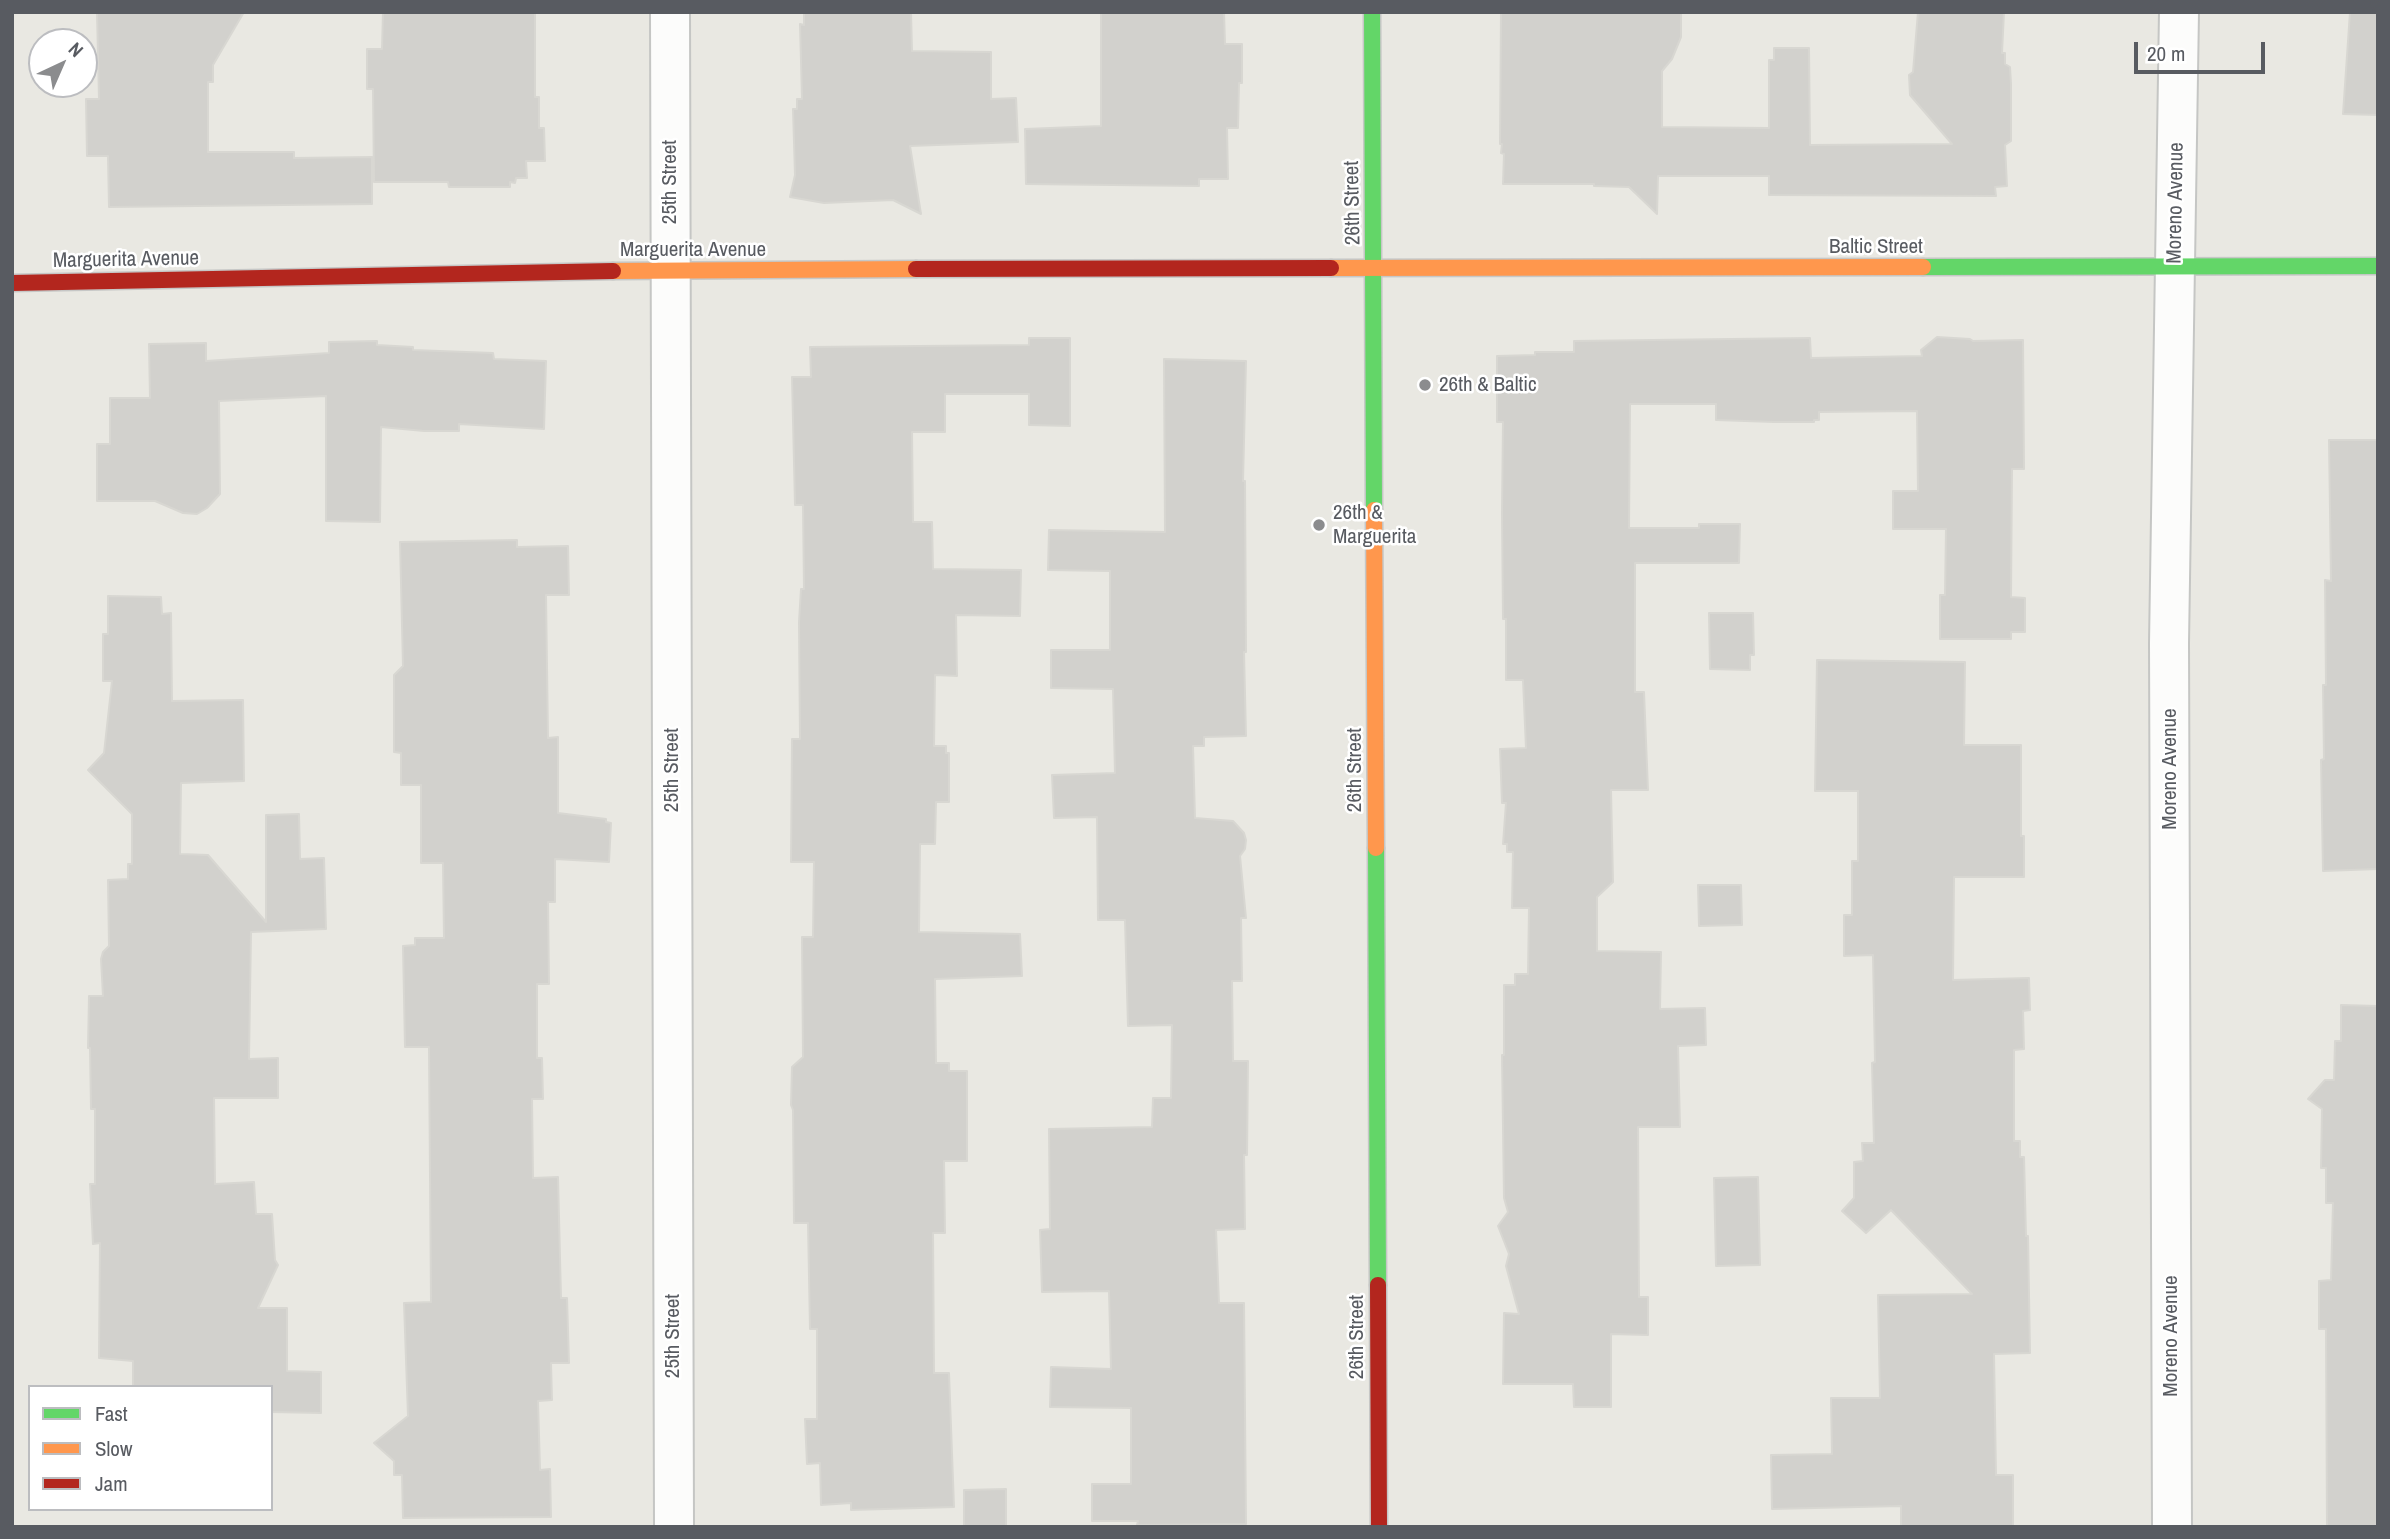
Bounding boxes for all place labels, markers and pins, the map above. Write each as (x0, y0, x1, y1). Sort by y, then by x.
place label: 26th & Baltic (1439, 372, 1537, 398)
marker: 26th & Baltic (1417, 377, 1433, 393)
place label: 26th & Marguerita (1333, 500, 1416, 550)
marker: 26th & Marguerita (1311, 517, 1327, 533)

